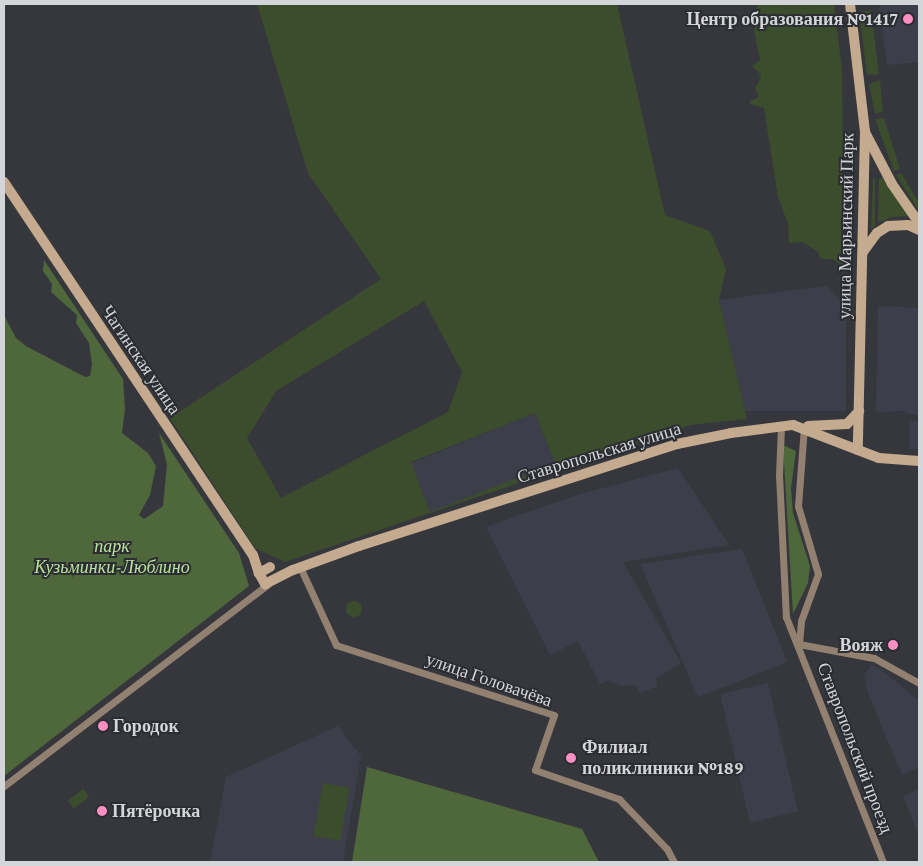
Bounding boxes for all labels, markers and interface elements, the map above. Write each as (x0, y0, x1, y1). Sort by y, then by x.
place label: Центр образования №1417 (686, 8, 898, 30)
marker: Центр образования №1417 (902, 13, 914, 25)
street label: улица Марьинский Парк (834, 133, 858, 319)
street label: Чагинская улица (97, 301, 185, 419)
street label: Ставропольская улица (514, 418, 684, 488)
park label: парк Кузьминки-Люблино (34, 536, 190, 578)
place label: Вояж (840, 634, 883, 656)
marker: Вояж (887, 639, 899, 651)
street label: улица Головачёва (423, 648, 555, 712)
street label: Ставропольский проезд (812, 659, 898, 837)
place label: Городок (113, 715, 179, 737)
marker: Городок (97, 720, 109, 732)
place label: Филиал поликлиники №189 (582, 737, 744, 780)
marker: Филиал поликлиники №189 (564, 751, 578, 765)
place label: Пятёрочка (112, 800, 200, 822)
marker: Пятёрочка (96, 805, 108, 817)

